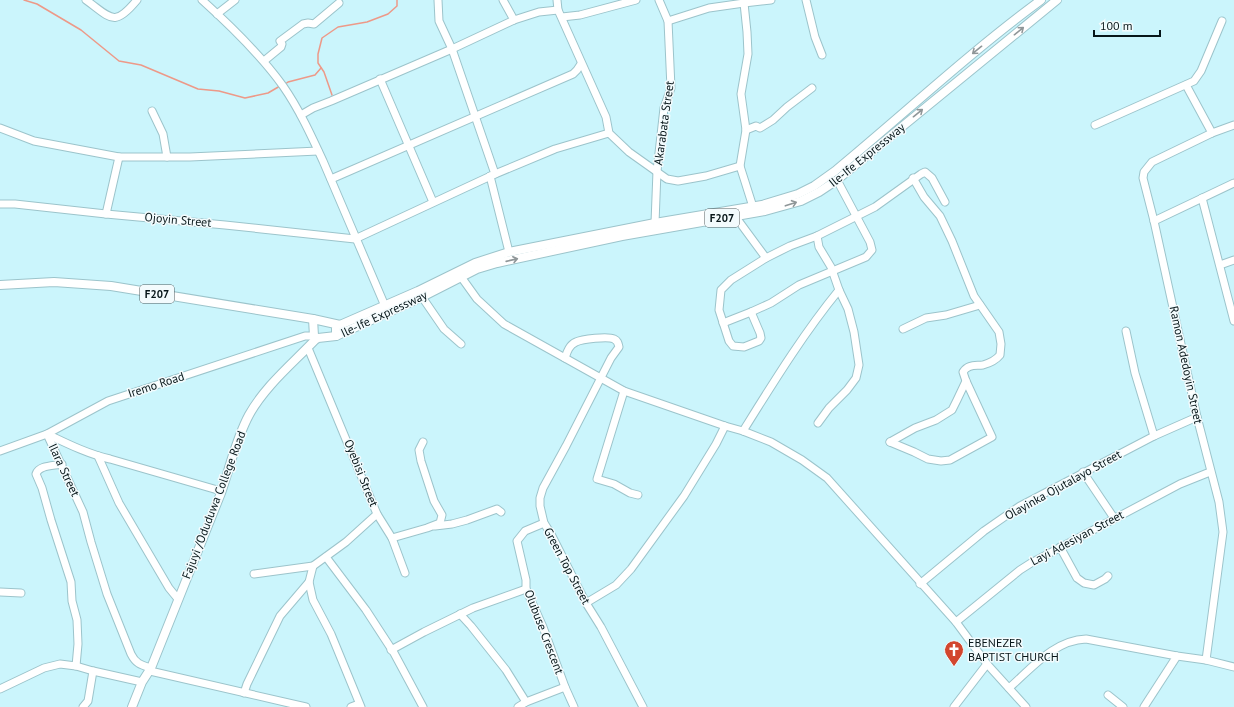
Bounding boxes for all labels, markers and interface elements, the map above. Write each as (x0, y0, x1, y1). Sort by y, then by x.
scale bar (1094, 12, 1160, 38)
text: 100 m (1100, 18, 1133, 33)
one-way arrow (1014, 27, 1025, 35)
one-way arrow (972, 45, 983, 54)
street label: Akarabata Street (650, 80, 677, 166)
one-way arrow (913, 109, 924, 118)
street label: Ile-Ife Expressway (826, 119, 908, 190)
one-way arrow (784, 200, 797, 207)
street label: Ojoyin Street (144, 209, 212, 230)
road number: F207 (705, 209, 739, 227)
one-way arrow (505, 255, 518, 263)
road number: F207 (140, 285, 174, 303)
street label: Ile-Ife Expressway (338, 287, 430, 340)
street label: Ramon Adedoyin Street (1167, 305, 1206, 425)
street label: Iremo Road (126, 368, 186, 401)
street label: Fajuyi /Oduduwa College Road (178, 429, 249, 581)
street label: Oyebisi Street (341, 437, 382, 509)
street label: Ilara Street (46, 441, 83, 499)
street label: Olayinka Ojutalayo Street (1002, 446, 1124, 523)
street label: Layi Adesiyan Street (1028, 507, 1126, 568)
street label: Green Top Street (541, 525, 594, 607)
street label: Olubuse Crescent (521, 587, 567, 676)
place label: EBENEZER BAPTIST CHURCH (968, 635, 1059, 664)
church icon: EBENEZER BAPTIST CHURCH (943, 639, 965, 667)

